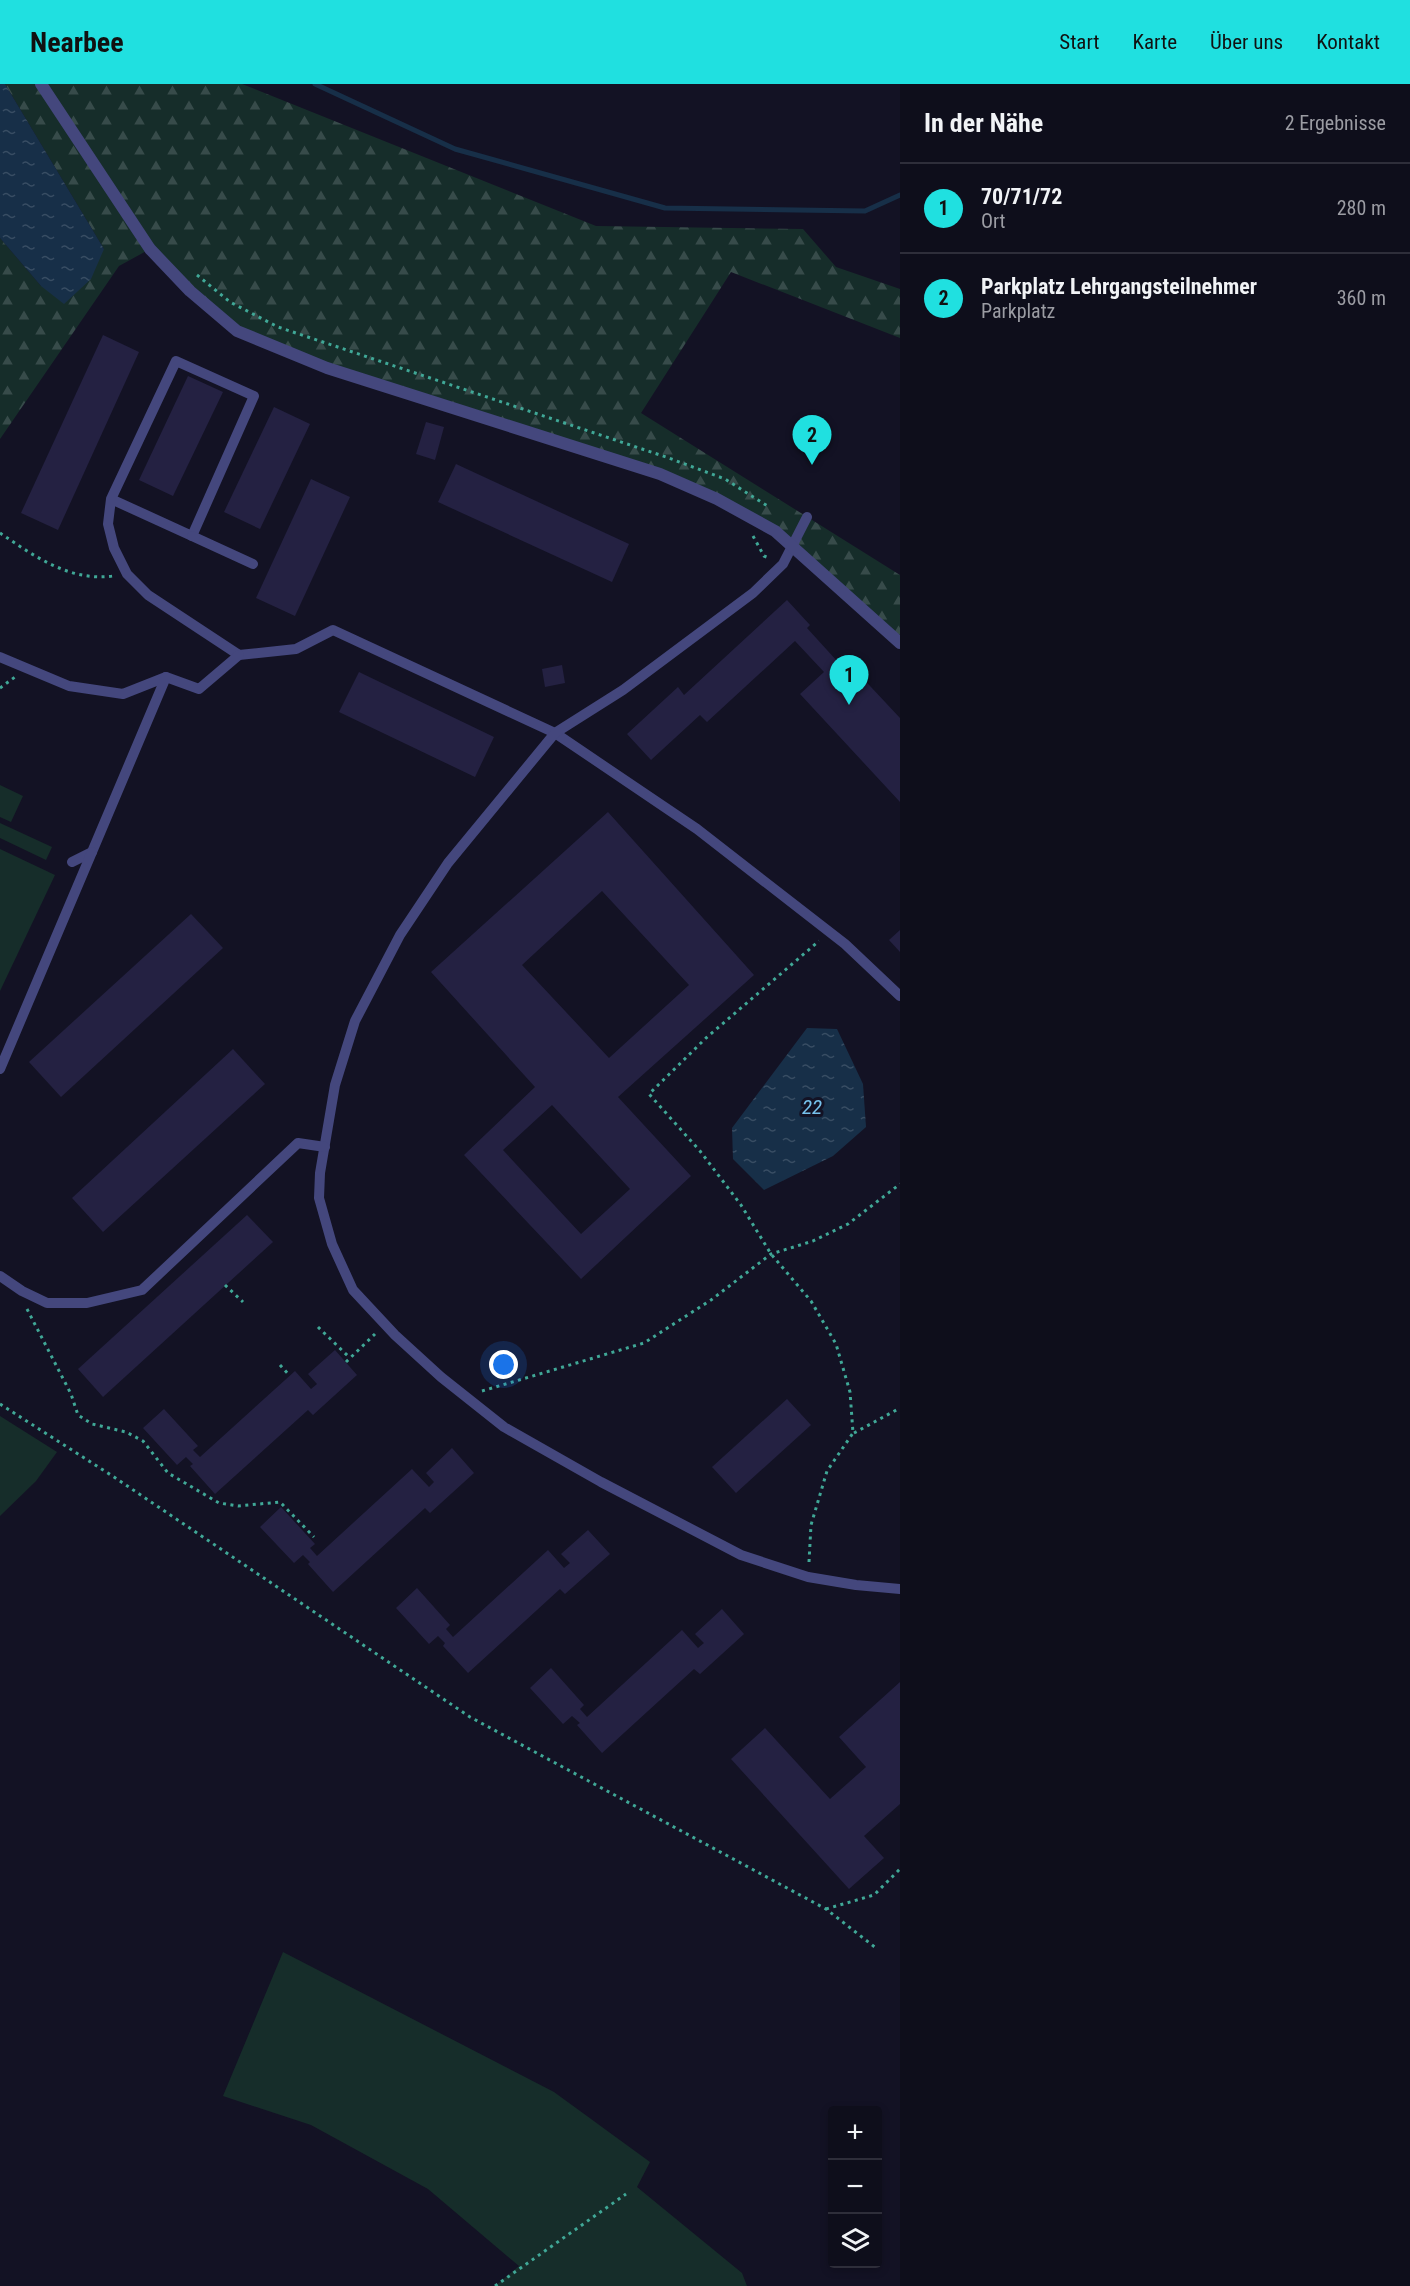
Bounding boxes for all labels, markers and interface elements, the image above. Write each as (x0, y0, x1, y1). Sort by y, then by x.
text: Nearbee (30, 26, 124, 59)
text: Start (1059, 30, 1100, 54)
text: Karte (1133, 30, 1177, 54)
text: Über uns (1210, 30, 1283, 54)
text: Kontakt (1316, 30, 1380, 54)
text: In der Nähe (924, 108, 1043, 138)
text: 2 Ergebnisse (1285, 111, 1386, 135)
text: 70/71/72 (981, 184, 1062, 209)
text: 1 (938, 196, 949, 220)
text: 280 m (1337, 196, 1386, 220)
text: Ort (981, 209, 1006, 233)
text: Parkplatz Lehrgangsteilnehmer (981, 274, 1257, 299)
text: 2 (938, 286, 949, 310)
text: 360 m (1337, 286, 1386, 310)
text: Parkplatz (981, 299, 1055, 323)
pin: 2 (792, 416, 832, 465)
pin: 1 (830, 656, 868, 705)
water label: 22 (802, 1095, 822, 1119)
your location (489, 1350, 518, 1379)
map controls (828, 2106, 882, 2268)
button: + (828, 2106, 882, 2160)
button: − (828, 2160, 882, 2214)
button: layers (828, 2214, 882, 2268)

